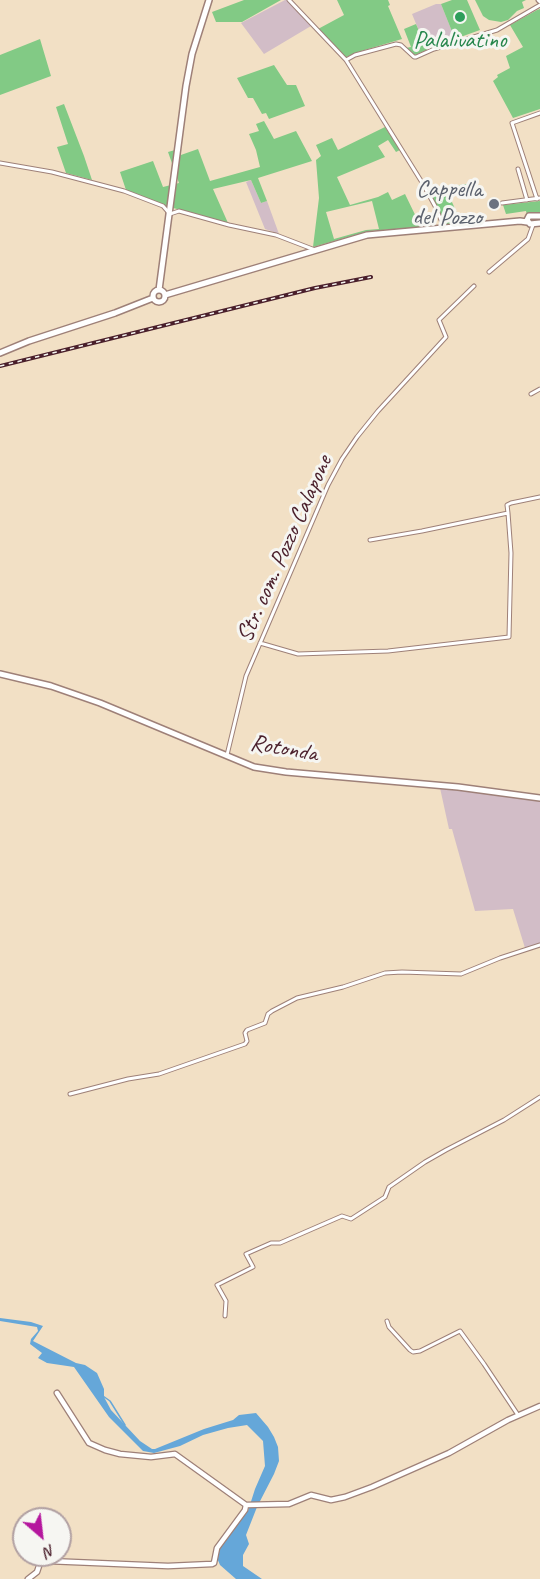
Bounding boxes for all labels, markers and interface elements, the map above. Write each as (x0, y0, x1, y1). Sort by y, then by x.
marker: Palalivatino (453, 10, 467, 24)
place label: Palalivatino (413, 27, 507, 55)
place label: Cappella del Pozzo (412, 176, 482, 232)
marker: Cappella del Pozzo (487, 197, 501, 211)
street label: Str. com. Pozzo Calapone (231, 451, 339, 647)
street label: Rotonda (248, 729, 320, 769)
north arrow (12, 1507, 72, 1567)
text: N (40, 1540, 59, 1562)

